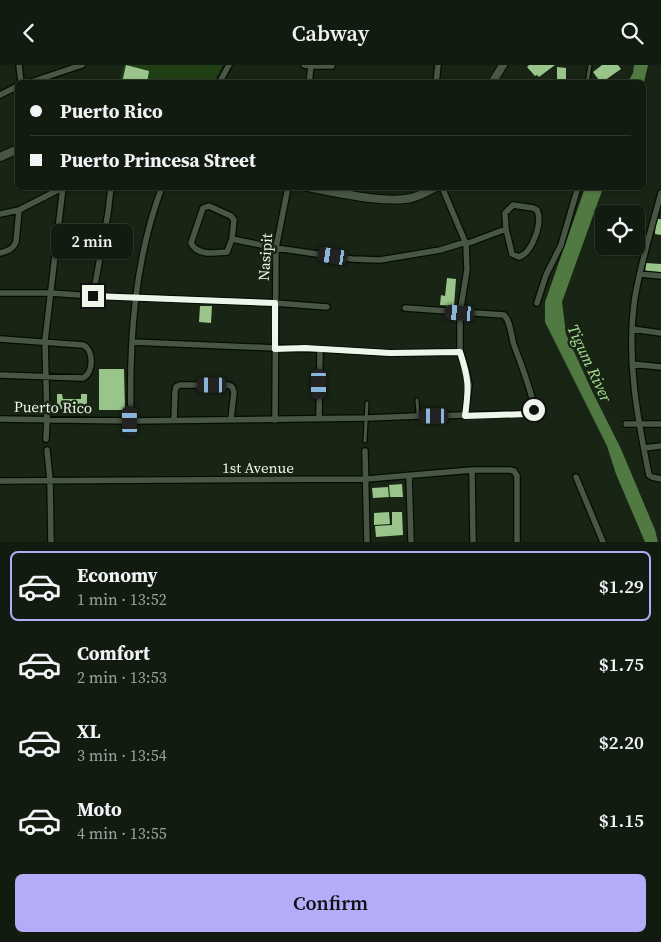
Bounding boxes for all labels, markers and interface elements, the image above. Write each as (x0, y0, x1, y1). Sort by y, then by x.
text: Cabway (292, 18, 369, 48)
icon: back (15, 19, 43, 47)
icon: search (618, 19, 646, 47)
text: Puerto Rico (60, 98, 163, 124)
text: Puerto Princesa Street (60, 147, 256, 173)
map controls (595, 205, 645, 255)
button: locate (595, 205, 645, 255)
callout: 2 min (52, 223, 134, 259)
text: 2 min (71, 230, 113, 252)
street label: Nasipit (253, 233, 277, 281)
car (317, 246, 348, 266)
route end (82, 285, 104, 307)
car (444, 304, 475, 322)
water label: Tigum River (562, 321, 618, 406)
car (311, 369, 326, 399)
car (197, 378, 227, 393)
street label: Puerto Rico (14, 396, 92, 418)
route start (523, 399, 545, 421)
car (122, 406, 137, 436)
car (419, 409, 449, 424)
street label: 1st Avenue (222, 457, 294, 478)
text: Economy (77, 562, 158, 588)
icon: car (17, 564, 62, 609)
text: $1.29 (599, 573, 644, 599)
text: 1 min · 13:52 (77, 588, 167, 610)
text: Comfort (77, 640, 150, 666)
icon: car (17, 642, 62, 687)
text: $1.75 (599, 651, 644, 677)
text: 2 min · 13:53 (77, 666, 167, 688)
text: XL (77, 718, 100, 744)
icon: car (17, 720, 62, 765)
text: $2.20 (599, 729, 644, 755)
text: 3 min · 13:54 (77, 744, 167, 766)
text: Moto (77, 796, 122, 822)
icon: car (17, 798, 62, 843)
text: $1.15 (599, 807, 644, 833)
text: 4 min · 13:55 (77, 822, 167, 844)
button: Confirm (15, 874, 646, 932)

